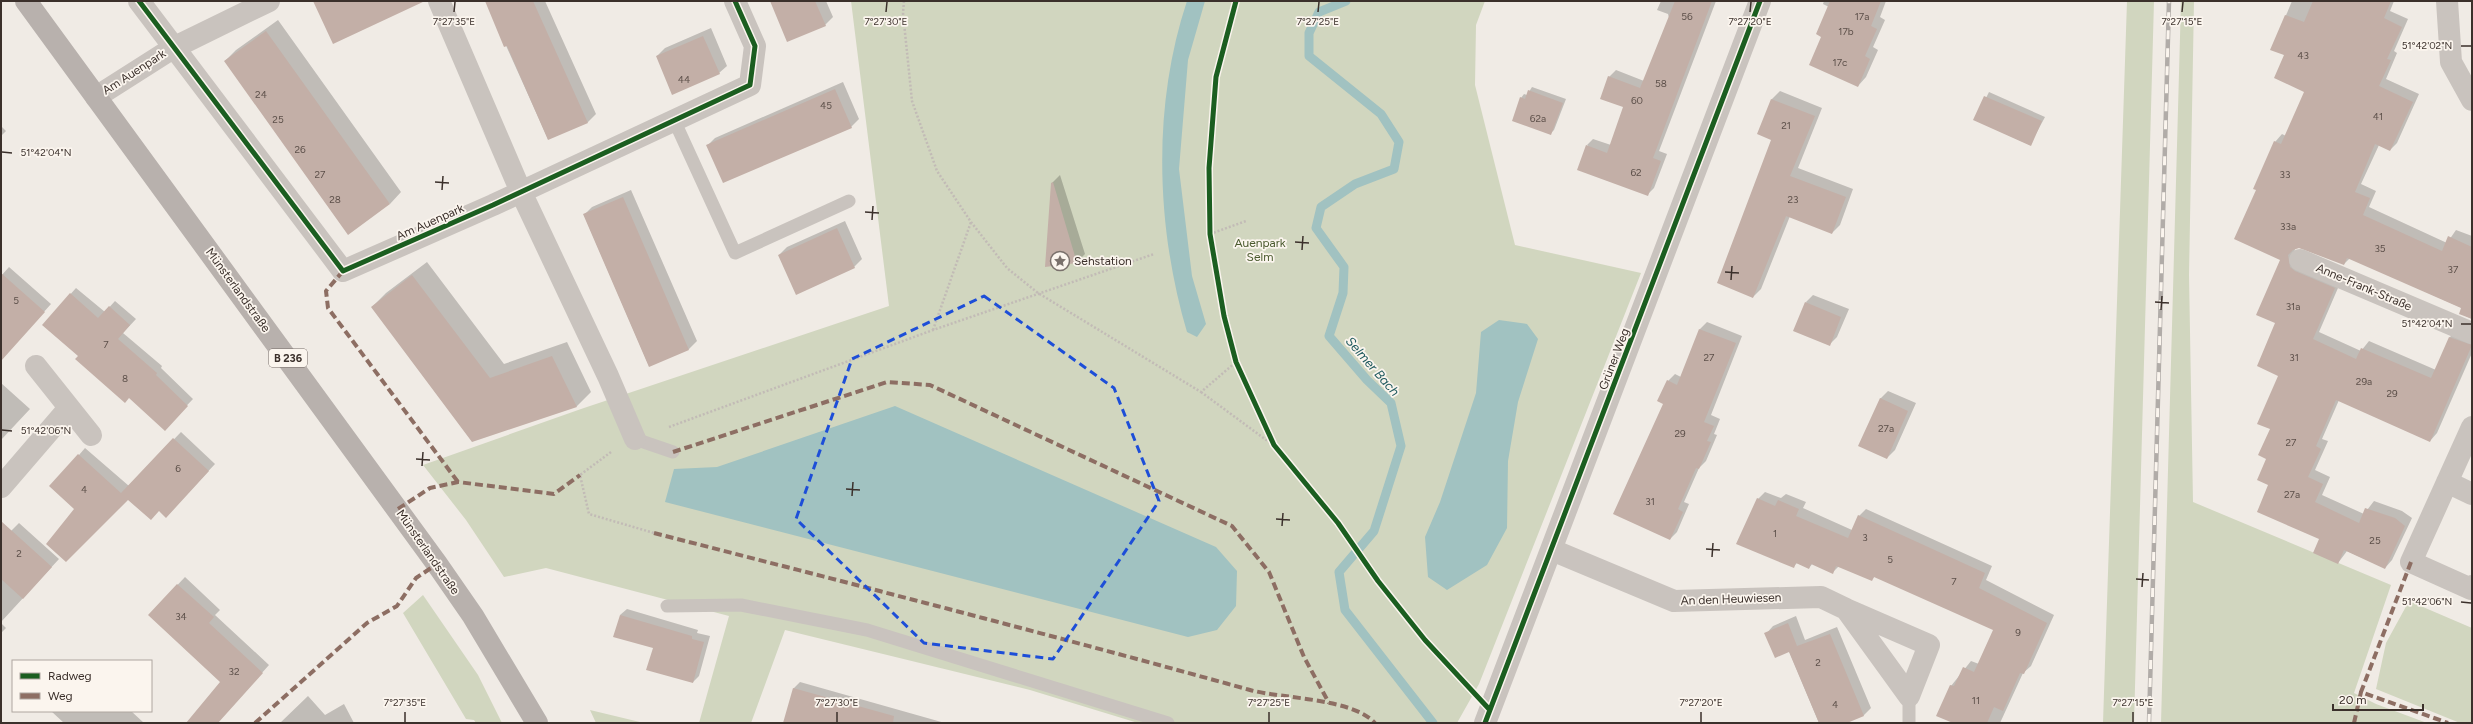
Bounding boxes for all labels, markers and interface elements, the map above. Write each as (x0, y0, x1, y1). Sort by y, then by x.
house number: 56 (1681, 10, 1693, 23)
house number: 17a (1855, 10, 1869, 23)
text: 7°27'35"E (433, 15, 475, 28)
text: 7°27'30"E (865, 15, 908, 28)
text: 7°27'25"E (1297, 15, 1339, 28)
text: 7°27'20"E (1728, 15, 1772, 28)
text: 7°27'15"E (2161, 15, 2203, 28)
house number: 17b (1838, 25, 1854, 38)
text: 51°42'02"N (2402, 39, 2452, 52)
street label: Am Auenpark (100, 46, 168, 98)
house number: 43 (2297, 49, 2309, 62)
house number: 17c (1833, 56, 1848, 69)
house number: 44 (678, 73, 690, 86)
house number: 58 (1655, 77, 1667, 90)
house number: 24 (255, 88, 267, 101)
house number: 60 (1631, 94, 1643, 107)
house number: 45 (820, 99, 832, 112)
house number: 41 (2373, 110, 2383, 123)
house number: 62a (1530, 112, 1546, 125)
house number: 25 (272, 113, 284, 126)
house number: 21 (1781, 119, 1791, 132)
house number: 26 (294, 143, 306, 156)
text: 51°42'04"N (21, 146, 71, 159)
house number: 62 (1630, 166, 1642, 179)
house number: 27 (315, 168, 326, 181)
house number: 33 (2280, 168, 2290, 181)
house number: 28 (329, 193, 341, 206)
house number: 23 (1787, 193, 1799, 206)
street label: Am Auenpark (394, 201, 466, 243)
house number: 33a (2280, 220, 2296, 233)
park label: Auenpark Selm (1234, 236, 1286, 264)
house number: 35 (2374, 242, 2386, 255)
street label: Münsterlandstraße (203, 245, 273, 335)
place icon: Sehstation (1049, 250, 1071, 272)
place label: Sehstation (1074, 254, 1132, 268)
street label: Anne-Frank-Straße (2314, 261, 2414, 314)
house number: 37 (2448, 263, 2459, 276)
house number: 5 (13, 294, 19, 307)
house number: 31a (2286, 300, 2300, 313)
text: 51°42'04"N (2402, 317, 2452, 330)
street label: Grüner Weg (1596, 326, 1632, 392)
water label: Selmer Bach (1343, 334, 1402, 399)
house number: 7 (103, 338, 109, 351)
road number: B 236 (269, 349, 307, 367)
house number: 27 (1704, 351, 1715, 364)
house number: 31 (2289, 351, 2299, 364)
house number: 8 (122, 372, 128, 385)
house number: 29a (2356, 375, 2372, 388)
house number: 29 (2386, 387, 2398, 400)
house number: 27a (1878, 422, 1894, 435)
text: 51°42'06"N (21, 424, 71, 437)
house number: 29 (1674, 427, 1686, 440)
house number: 27 (2286, 436, 2297, 449)
house number: 6 (175, 462, 181, 475)
house number: 4 (81, 483, 87, 496)
house number: 27a (2284, 488, 2300, 501)
house number: 31 (1645, 495, 1655, 508)
street label: Münsterlandstraße (393, 507, 463, 597)
house number: 1 (1773, 527, 1777, 540)
house number: 3 (1862, 531, 1868, 544)
house number: 25 (2369, 534, 2381, 547)
house number: 2 (16, 547, 22, 560)
house number: 5 (1887, 553, 1893, 566)
house number: 7 (1951, 575, 1957, 588)
street label: An den Heuwiesen (1680, 590, 1782, 608)
text: 51°42'06"N (2402, 595, 2452, 608)
house number: 34 (175, 610, 187, 623)
house number: 9 (2015, 626, 2021, 639)
house number: 2 (1815, 656, 1821, 669)
legend (12, 660, 152, 712)
house number: 32 (228, 665, 240, 678)
text: Radweg (48, 669, 92, 683)
scale bar (2333, 686, 2423, 712)
text: Weg (48, 689, 73, 703)
text: 20 m (2339, 693, 2367, 707)
house number: 11 (1972, 694, 1980, 707)
text: 7°27'35"E (384, 696, 426, 709)
text: 7°27'30"E (816, 696, 859, 709)
text: 7°27'25"E (1248, 696, 1290, 709)
text: 7°27'20"E (1679, 696, 1723, 709)
text: 7°27'15"E (2112, 696, 2154, 709)
house number: 4 (1832, 698, 1838, 711)

